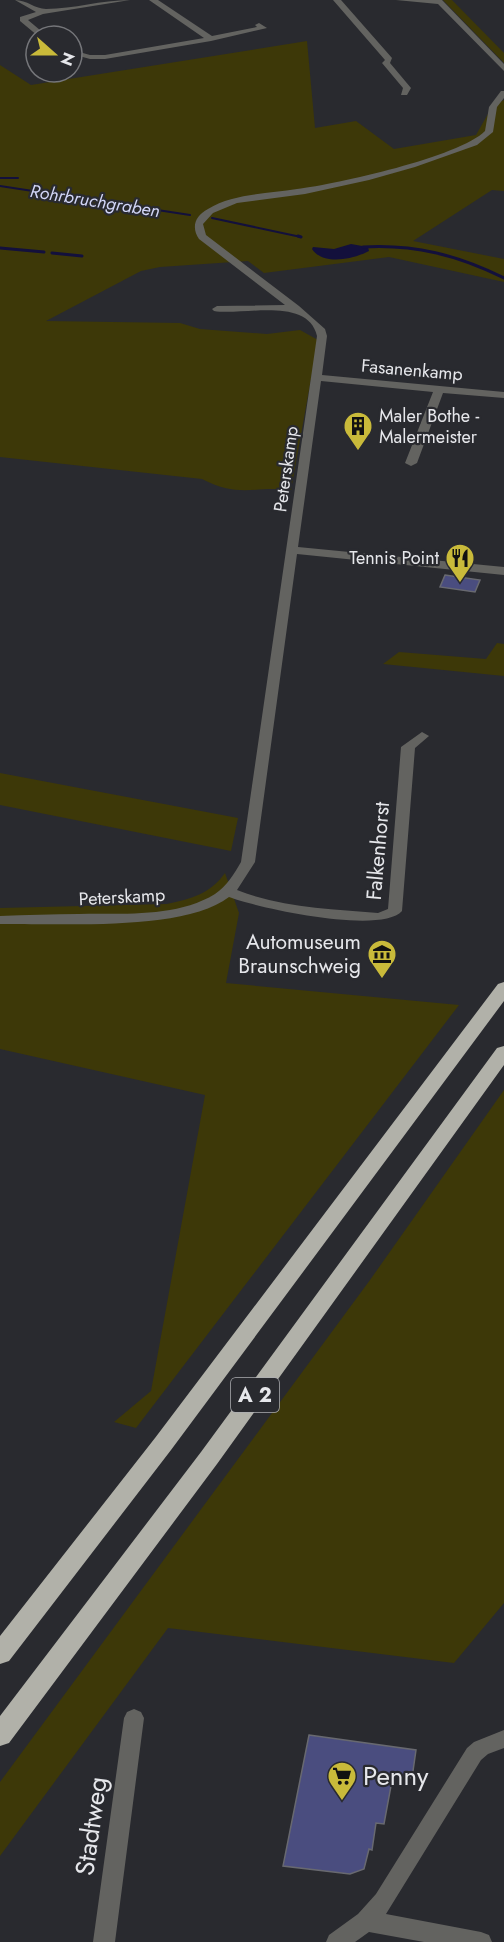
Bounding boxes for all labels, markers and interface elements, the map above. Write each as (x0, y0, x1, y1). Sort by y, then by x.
north arrow (24, 24, 84, 84)
text: N (55, 49, 81, 69)
water label: Rohrbruchgraben (28, 178, 162, 224)
street label: Fasanenkamp (360, 353, 464, 387)
place label: Maler Bothe - Malermeister (379, 403, 480, 450)
building icon: Maler Bothe - Malermeister (342, 410, 374, 452)
street label: Peterskamp (267, 424, 305, 514)
restaurant icon: Tennis Point (444, 542, 476, 584)
place label: Tennis Point (349, 545, 440, 571)
street label: Falkenhorst (359, 800, 397, 902)
street label: Peterskamp (78, 882, 166, 912)
place label: Automuseum Braunschweig (238, 927, 361, 981)
museum icon: Automuseum Braunschweig (366, 938, 398, 980)
road number: A 2 (231, 1378, 279, 1412)
place label: Penny (363, 1757, 429, 1795)
supermarket icon: Penny (326, 1760, 358, 1802)
street label: Stadtweg (65, 1774, 117, 1878)

